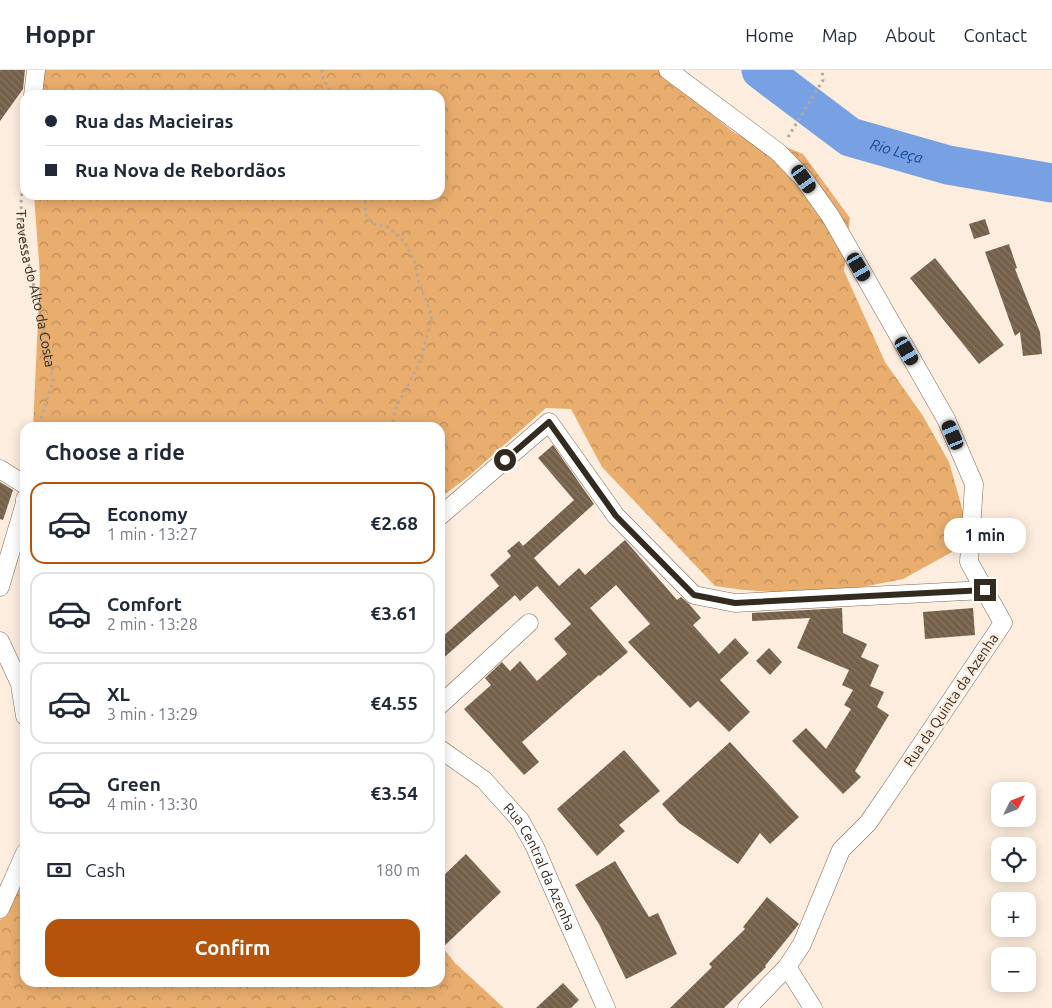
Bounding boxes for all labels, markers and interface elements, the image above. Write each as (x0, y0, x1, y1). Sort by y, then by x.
text: Hoppr (25, 21, 95, 48)
text: Home (745, 25, 794, 45)
text: Map (822, 25, 857, 45)
text: About (885, 25, 935, 45)
text: Contact (963, 25, 1027, 45)
text: Rua das Macieiras (75, 110, 233, 132)
water label: Rio Leça (868, 135, 925, 166)
text: Rua Nova de Rebordãos (75, 159, 286, 181)
car (789, 162, 818, 196)
street label: Travessa do Alto da Costa (13, 209, 58, 369)
car (845, 250, 872, 284)
car (893, 334, 920, 368)
car (940, 418, 965, 452)
text: Choose a ride (45, 439, 185, 464)
route start (494, 449, 516, 471)
icon: car (47, 501, 92, 546)
text: Economy (107, 503, 188, 525)
text: €2.68 (370, 512, 418, 534)
callout: 1 min (944, 518, 1026, 552)
text: 1 min · 13:27 (107, 525, 198, 543)
text: 1 min (965, 526, 1005, 544)
route end (974, 579, 996, 601)
icon: car (47, 591, 92, 636)
text: Comfort (107, 593, 182, 615)
text: €3.61 (370, 602, 418, 624)
text: 2 min · 13:28 (107, 615, 198, 633)
street label: Rua da Quinta da Azenha (900, 630, 1002, 770)
icon: car (47, 681, 92, 726)
text: XL (107, 683, 130, 705)
text: €4.55 (370, 692, 418, 714)
text: 3 min · 13:29 (107, 705, 198, 723)
icon: car (47, 771, 92, 816)
text: Green (107, 773, 161, 795)
text: €3.54 (370, 782, 418, 804)
north arrow (991, 782, 1036, 828)
map controls (991, 782, 1036, 992)
text: 4 min · 13:30 (107, 795, 198, 813)
street label: Rua Central da Azenha (500, 799, 579, 933)
button: locate (991, 837, 1036, 882)
icon: cash (45, 856, 73, 884)
text: Cash (85, 859, 126, 881)
text: 180 m (375, 861, 420, 879)
button: + (991, 892, 1036, 937)
button: Confirm (45, 919, 420, 977)
button: − (991, 947, 1036, 992)

